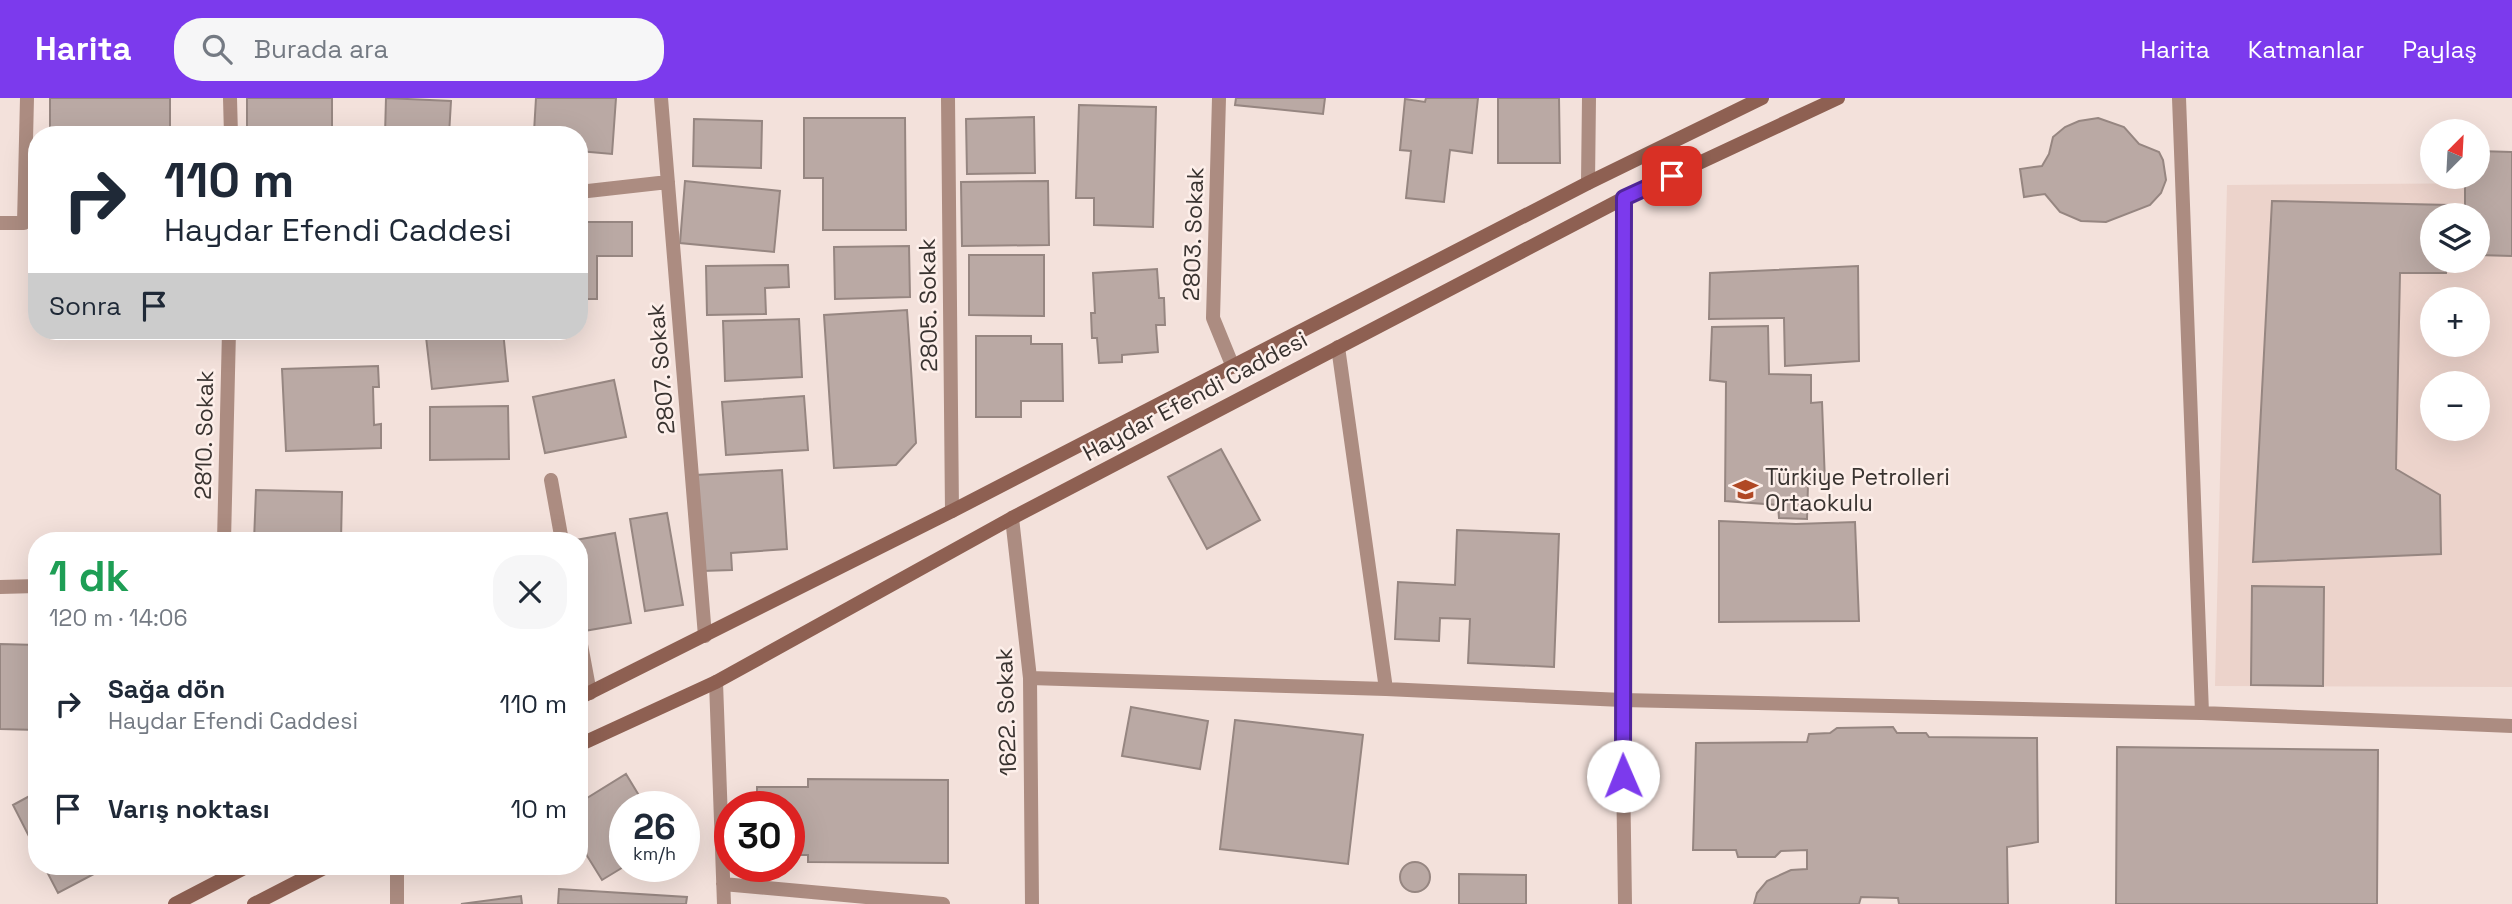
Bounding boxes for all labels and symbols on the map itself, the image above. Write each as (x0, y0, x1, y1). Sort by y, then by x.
north arrow (2420, 119, 2490, 189)
pin (1642, 146, 1702, 206)
street label: 2803. Sokak (1176, 167, 1210, 301)
street label: 2805. Sokak (912, 238, 944, 372)
street label: 2807. Sokak (640, 302, 682, 436)
street label: Haydar Efendi Caddesi (1078, 324, 1312, 468)
street label: 2810. Sokak (188, 370, 220, 500)
place label: Türkiye Petrolleri Ortaokulu (1765, 462, 1950, 518)
school or university icon: Türkiye Petrolleri Ortaokulu (1731, 476, 1759, 504)
street label: 1622. Sokak (989, 647, 1023, 777)
position arrow (1586, 739, 1660, 813)
speed limit sign: 30 (714, 791, 805, 882)

